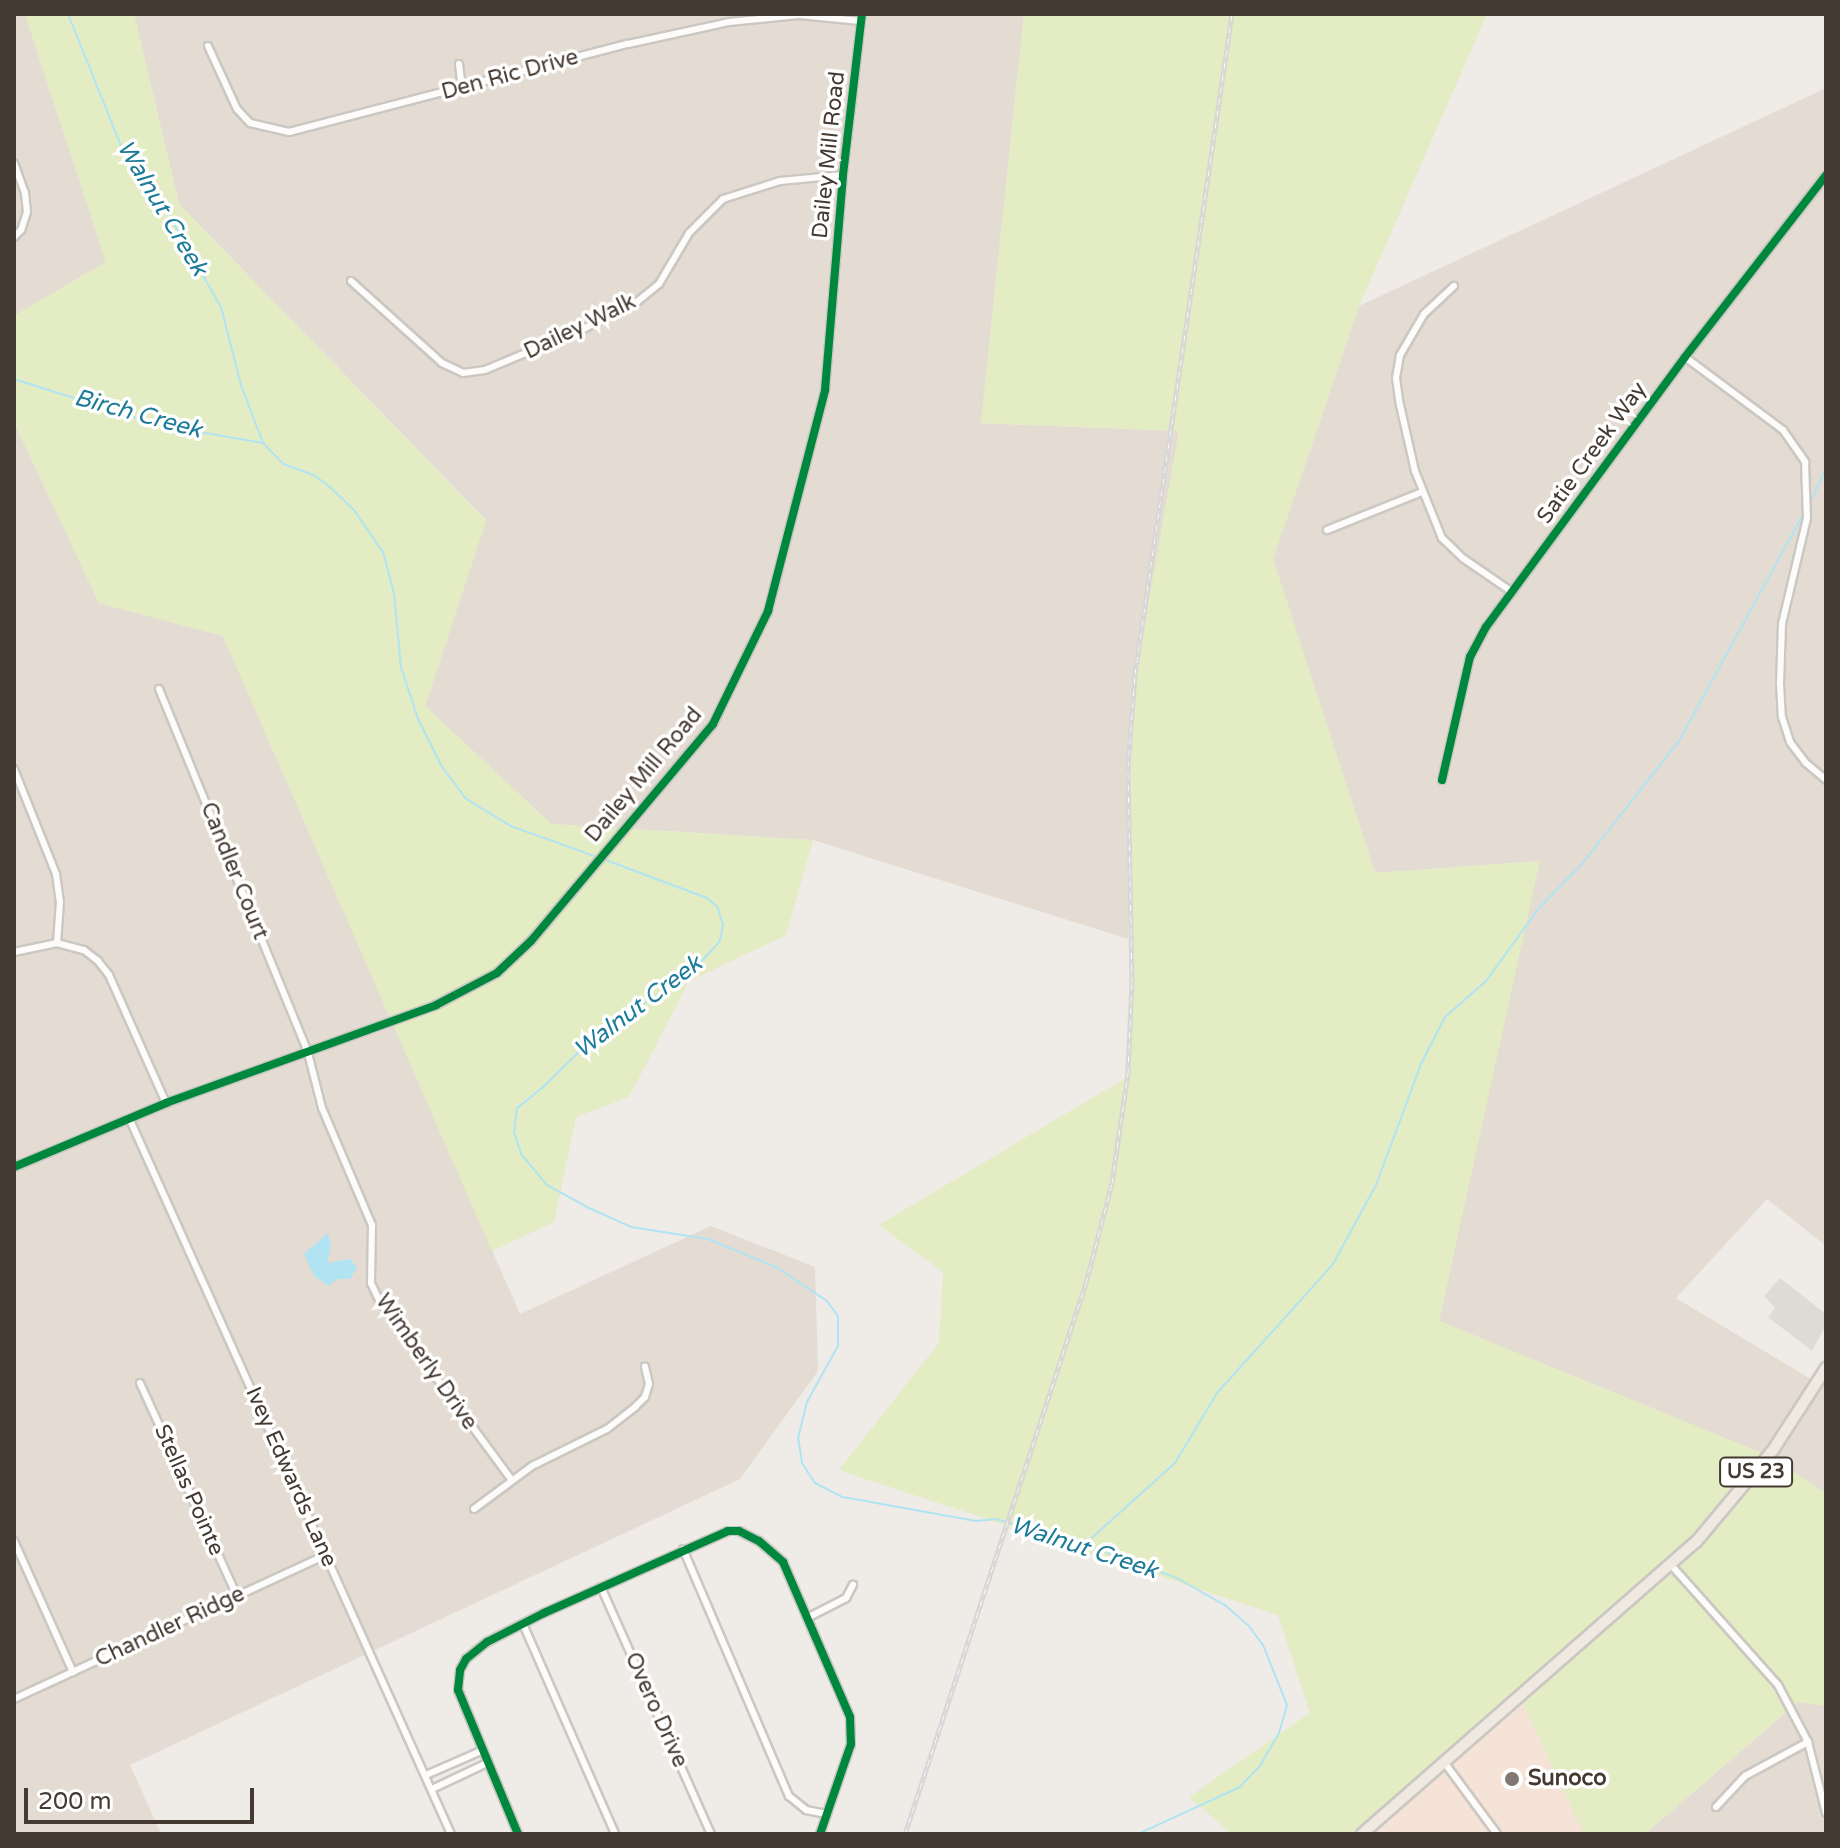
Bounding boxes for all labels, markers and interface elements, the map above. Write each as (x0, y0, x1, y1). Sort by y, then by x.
street label: Den Ric Drive (439, 44, 581, 106)
street label: Dailey Mill Road (807, 70, 851, 240)
water label: Walnut Creek (110, 135, 214, 281)
street label: Dailey Walk (520, 289, 640, 365)
street label: Satie Creek Way (1532, 377, 1652, 529)
water label: Birch Creek (71, 383, 205, 445)
street label: Dailey Mill Road (580, 702, 708, 848)
street label: Candler Court (194, 799, 274, 943)
water label: Walnut Creek (568, 949, 708, 1065)
street label: Wimberly Drive (369, 1289, 483, 1435)
street label: Ivey Edwards Lane (240, 1383, 342, 1571)
street label: Stellas Pointe (148, 1420, 230, 1560)
road number: US 23 (1718, 1456, 1794, 1488)
water label: Walnut Creek (1007, 1511, 1161, 1585)
street label: Chandler Ridge (91, 1581, 249, 1673)
street label: Overo Drive (619, 1648, 693, 1772)
place label: Sunoco (1528, 1766, 1607, 1792)
marker: Sunoco (1503, 1770, 1521, 1788)
scale bar (28, 1772, 258, 1822)
text: 200 m (38, 1787, 112, 1816)

